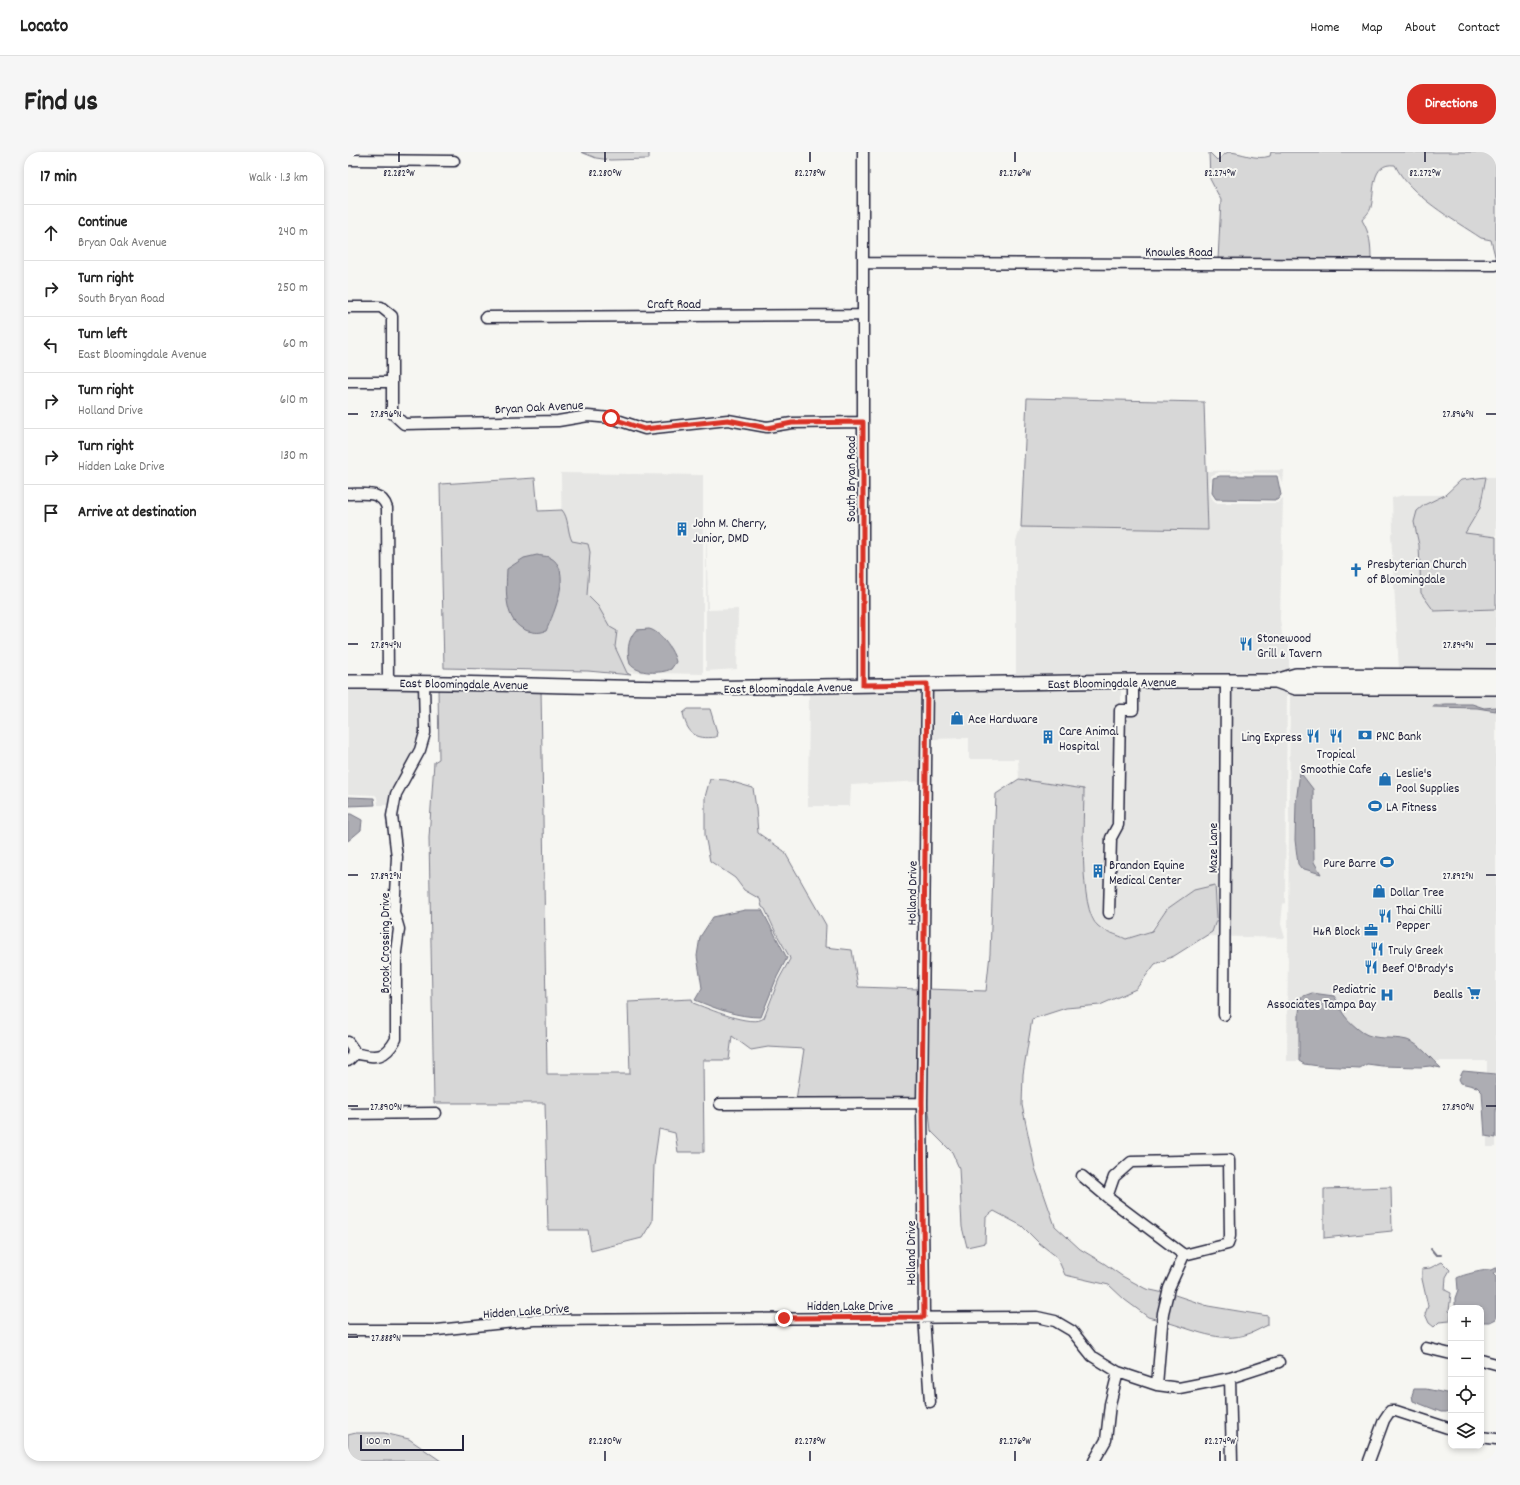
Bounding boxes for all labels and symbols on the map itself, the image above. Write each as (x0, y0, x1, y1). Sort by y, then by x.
text: 82.282°W (383, 167, 415, 181)
text: 82.280°W (589, 167, 622, 181)
text: 82.278°W (794, 167, 826, 181)
text: 82.276°W (999, 167, 1031, 181)
text: 82.274°W (1204, 167, 1236, 181)
text: 82.272°W (1409, 167, 1441, 181)
street label: Knowles Road (1145, 244, 1213, 263)
street label: Craft Road (647, 296, 701, 315)
street label: Bryan Oak Avenue (494, 397, 584, 420)
text: 27.896°N (370, 408, 402, 422)
text: 27.896°N (1442, 408, 1474, 422)
route start (602, 409, 620, 427)
street label: South Bryan Road (843, 436, 862, 522)
place label: John M. Cherry, Junior, DMD (693, 515, 767, 549)
building icon: John M. Cherry, Junior, DMD (674, 521, 690, 537)
place label: Presbyterian Church of Bloomingdale (1367, 556, 1467, 590)
church icon: Presbyterian Church of Bloomingdale (1348, 562, 1364, 578)
place label: Stonewood Grill & Tavern (1257, 630, 1322, 664)
restaurant icon: Stonewood Grill & Tavern (1238, 636, 1254, 652)
text: 27.894°N (371, 639, 401, 653)
text: 27.894°N (1443, 639, 1473, 653)
street label: East Bloomingdale Avenue (1048, 674, 1177, 695)
street label: East Bloomingdale Avenue (399, 675, 529, 696)
street label: East Bloomingdale Avenue (724, 679, 853, 700)
shop icon: Ace Hardware (949, 710, 965, 726)
place label: Ace Hardware (968, 711, 1038, 730)
place label: Care Animal Hospital (1059, 723, 1119, 757)
bank icon: PNC Bank (1357, 727, 1373, 743)
restaurant icon: Ling Express (1305, 728, 1321, 744)
restaurant icon: Tropical Smoothie Cafe (1328, 728, 1344, 744)
place label: PNC Bank (1376, 728, 1421, 747)
building icon: Care Animal Hospital (1040, 729, 1056, 745)
place label: Ling Express (1241, 729, 1302, 748)
place label: Tropical Smoothie Cafe (1301, 746, 1372, 780)
place label: Leslie's Pool Supplies (1396, 765, 1460, 799)
shop icon: Leslie's Pool Supplies (1377, 771, 1393, 787)
sports icon: LA Fitness (1367, 798, 1383, 814)
place label: LA Fitness (1386, 799, 1437, 818)
street label: Maze Lane (1205, 822, 1224, 873)
sports icon: Pure Barre (1379, 854, 1395, 870)
place label: Pure Barre (1323, 855, 1376, 874)
place label: Brandon Equine Medical Center (1109, 857, 1185, 891)
street label: Holland Drive (903, 860, 924, 926)
building icon: Brandon Equine Medical Center (1090, 863, 1106, 879)
text: 27.892°N (371, 870, 402, 884)
text: 27.892°N (1443, 870, 1474, 884)
shop icon: Dollar Tree (1371, 883, 1387, 899)
place label: Dollar Tree (1390, 884, 1444, 903)
street label: Brook Crossing Drive (377, 892, 396, 993)
place label: Thai Chilli Pepper (1396, 902, 1443, 936)
restaurant icon: Thai Chilli Pepper (1377, 908, 1393, 924)
office icon: H&R Block (1363, 922, 1379, 938)
place label: H&R Block (1313, 923, 1360, 942)
restaurant icon: Truly Greek (1369, 941, 1385, 957)
place label: Truly Greek (1388, 942, 1443, 961)
restaurant icon: Beef O'Brady's (1363, 959, 1379, 975)
place label: Beef O'Brady's (1382, 960, 1454, 979)
place label: Pediatric Associates Tampa Bay (1267, 981, 1377, 1015)
supermarket icon: Bealls (1466, 985, 1482, 1001)
place label: Bealls (1433, 986, 1463, 1005)
hospital icon: Pediatric Associates Tampa Bay (1379, 987, 1395, 1003)
text: 27.890°N (370, 1101, 402, 1115)
text: 27.890°N (1442, 1101, 1474, 1115)
street label: Holland Drive (903, 1220, 922, 1285)
street label: Hidden Lake Drive (807, 1298, 893, 1317)
street label: Hidden Lake Drive (482, 1300, 570, 1325)
route end (775, 1309, 793, 1327)
text: 27.888°N (371, 1332, 401, 1346)
scale bar (360, 1433, 464, 1452)
text: 82.280°W (589, 1435, 622, 1449)
text: 82.278°W (794, 1435, 826, 1449)
text: 82.276°W (999, 1435, 1031, 1449)
text: 82.274°W (1204, 1435, 1236, 1449)

